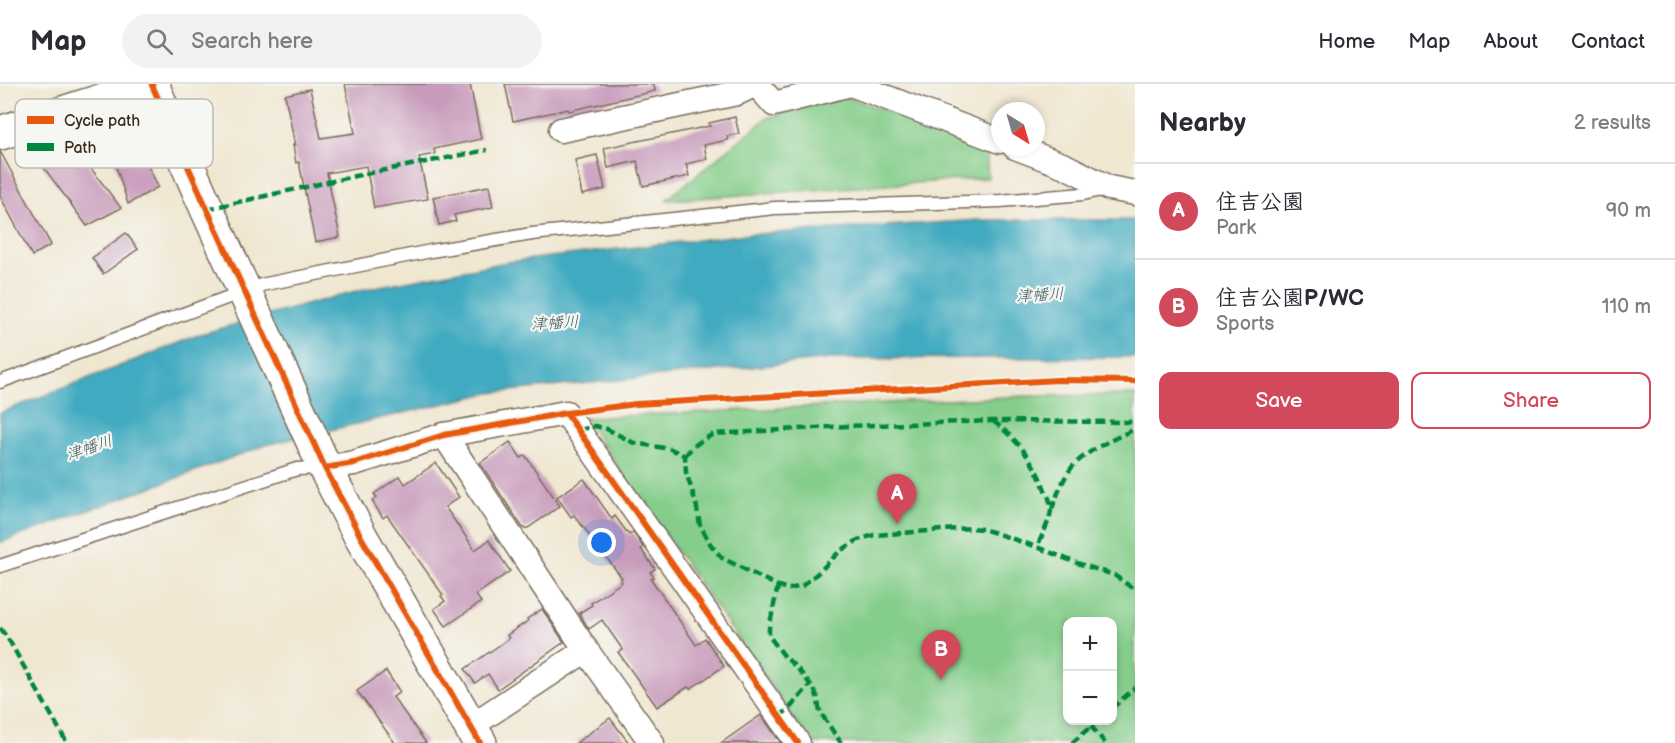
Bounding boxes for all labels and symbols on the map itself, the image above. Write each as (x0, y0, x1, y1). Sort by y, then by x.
legend (15, 99, 213, 168)
north arrow (991, 102, 1045, 156)
text: Cycle path (64, 112, 140, 131)
text: Path (64, 139, 96, 158)
water label: 津幡川 (1016, 285, 1065, 306)
water label: 津幡川 (531, 313, 580, 334)
water label: 津幡川 (64, 432, 115, 465)
pin: A (878, 474, 916, 524)
your location (587, 528, 616, 557)
pin: B (922, 630, 960, 680)

